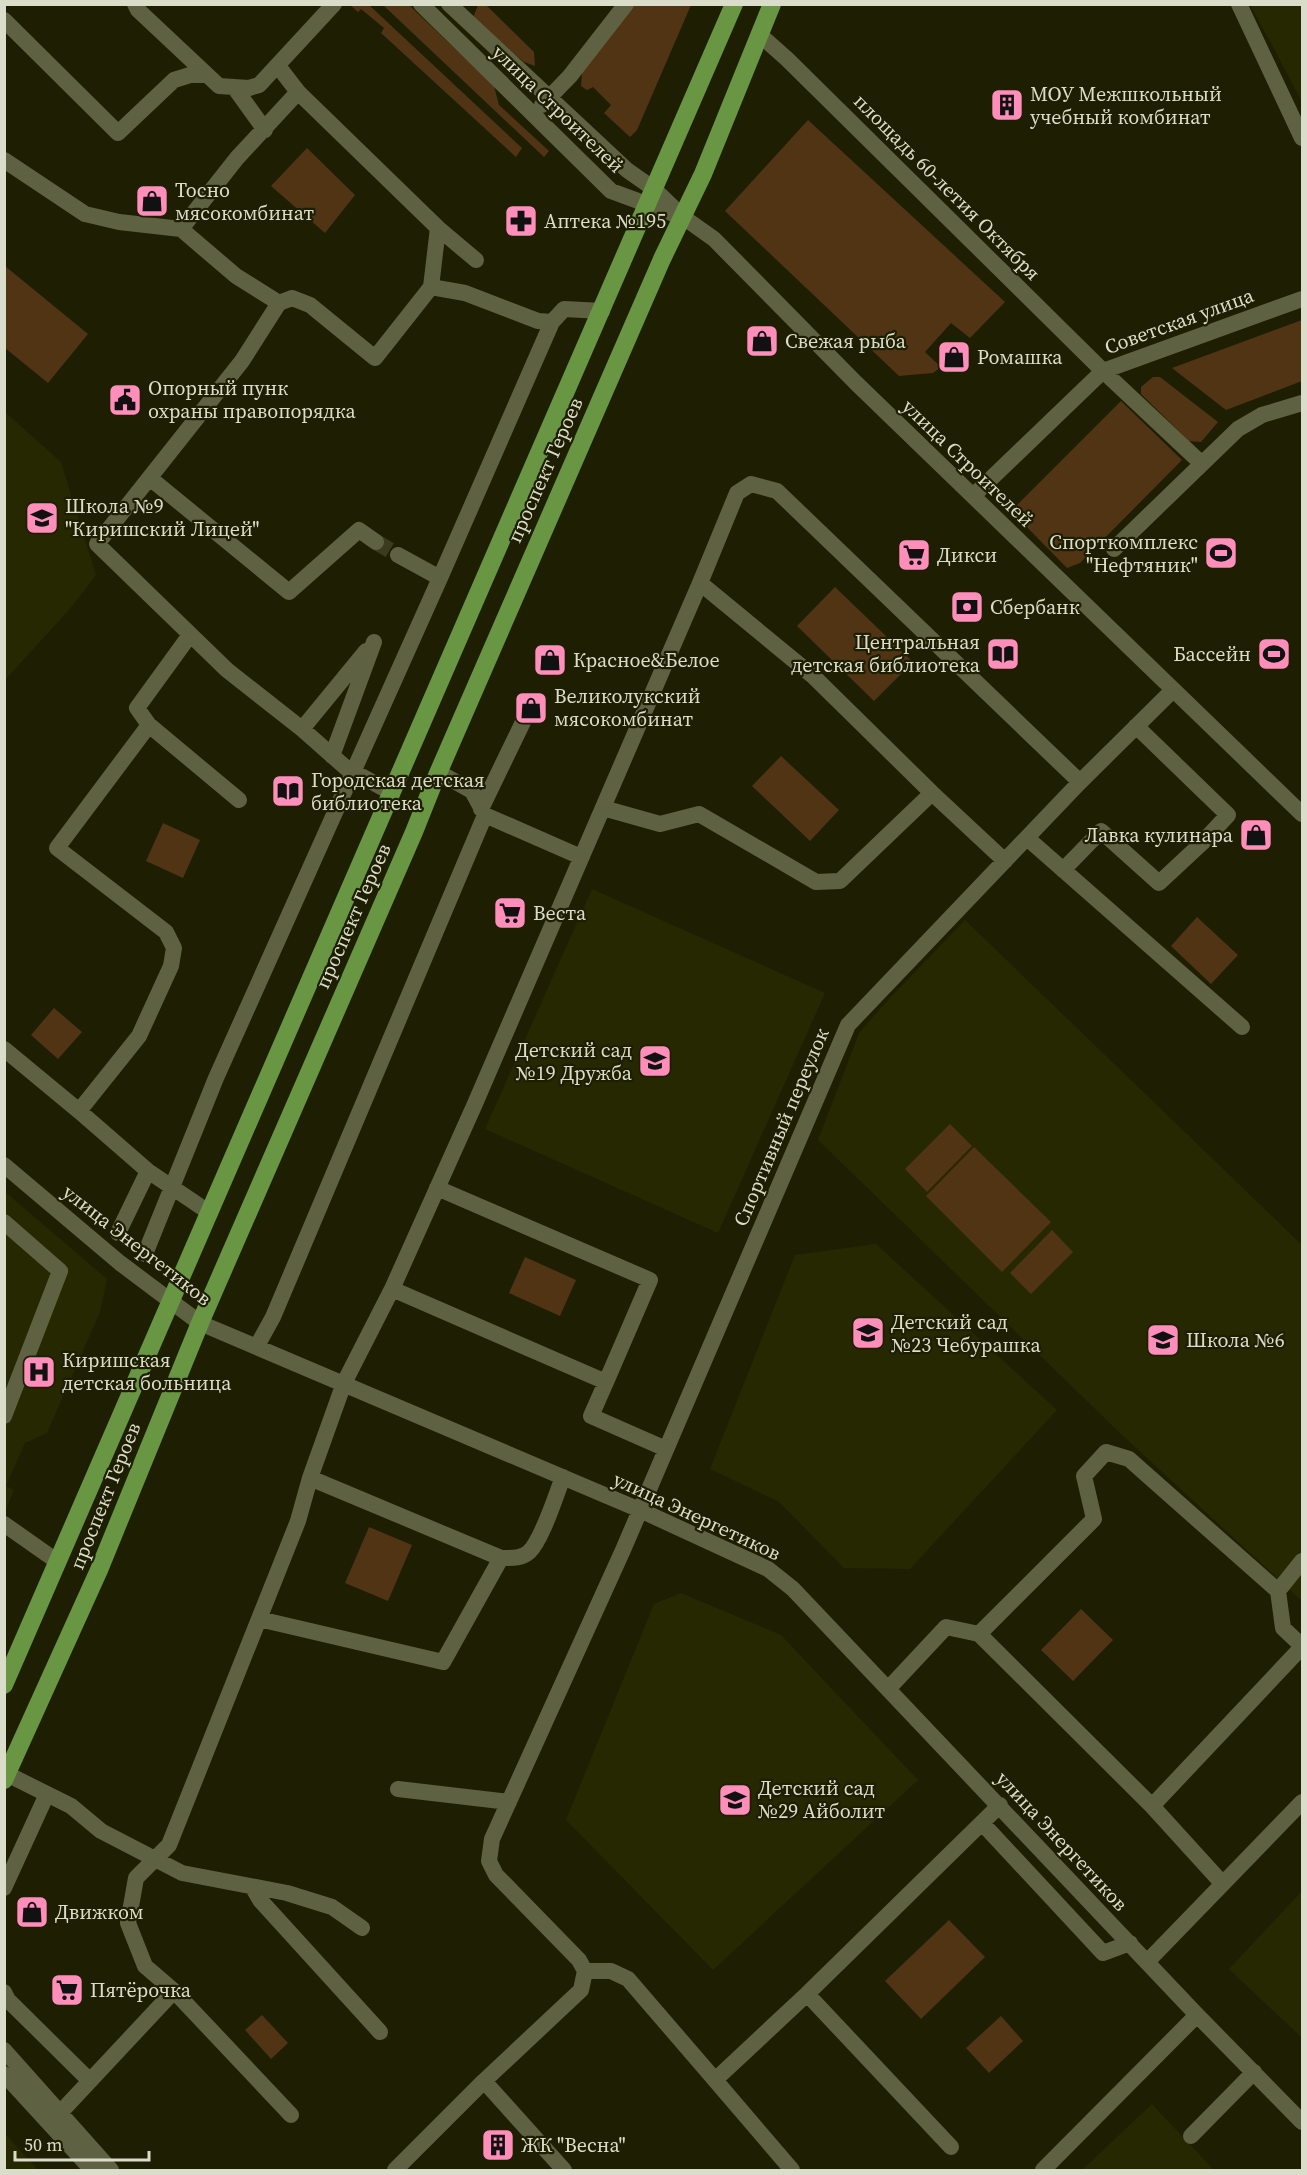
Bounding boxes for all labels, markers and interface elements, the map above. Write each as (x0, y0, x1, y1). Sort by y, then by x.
street label: улица Строителей (486, 39, 630, 179)
place label: МОУ Межшкольный учебный комбинат (1030, 80, 1222, 131)
street label: площадь 60-летия Октября (847, 87, 1047, 287)
building icon: МОУ Межшкольный учебный комбинат (989, 87, 1025, 123)
place label: Тосно мясокомбинат (175, 176, 314, 227)
shop icon: Тосно мясокомбинат (134, 183, 170, 219)
pharmacy icon: Аптека №195 (503, 203, 539, 239)
place label: Аптека №195 (544, 207, 666, 235)
street label: Советская улица (1100, 281, 1258, 361)
shop icon: Свежая рыба (744, 323, 780, 359)
place label: Свежая рыба (785, 327, 907, 355)
shop icon: Ромашка (936, 339, 972, 375)
place label: Ромашка (977, 343, 1063, 371)
place label: Опорный пунк охраны правопорядка (148, 374, 356, 425)
public building icon: Опорный пунк охраны правопорядка (107, 382, 143, 418)
street label: проспект Героев (500, 393, 590, 547)
street label: улица Строителей (896, 393, 1040, 533)
place label: Школа №9 "Киришский Лицей" (65, 492, 259, 543)
school or university icon: Школа №9 "Киришский Лицей" (24, 500, 60, 536)
place label: Спорткомплекс "Нефтяник" (1049, 528, 1198, 579)
sports icon: Спорткомплекс "Нефтяник" (1203, 535, 1239, 571)
supermarket icon: Дикси (896, 537, 932, 573)
place label: Дикси (937, 541, 997, 569)
bank icon: Сбербанк (949, 589, 985, 625)
place label: Сбербанк (990, 593, 1080, 621)
place label: Центральная детская библиотека (791, 628, 981, 679)
library icon: Центральная детская библиотека (985, 636, 1021, 672)
sports icon: Бассейн (1256, 636, 1292, 672)
place label: Бассейн (1173, 640, 1251, 668)
shop icon: Красное&Белое (532, 642, 568, 678)
place label: Красное&Белое (573, 646, 720, 674)
place label: Великолукский мясокомбинат (554, 682, 701, 733)
shop icon: Великолукский мясокомбинат (513, 690, 549, 726)
place label: Городская детская библиотека (311, 766, 485, 817)
library icon: Городская детская библиотека (270, 773, 306, 809)
shop icon: Лавка кулинара (1238, 817, 1274, 853)
place label: Лавка кулинара (1085, 821, 1234, 849)
street label: проспект Героев (308, 839, 398, 993)
supermarket icon: Веста (492, 895, 528, 931)
place label: Веста (533, 899, 587, 927)
street label: Спортивный переулок (727, 1024, 835, 1230)
place label: Детский сад №19 Дружба (515, 1036, 633, 1087)
school or university icon: Детский сад №19 Дружба (637, 1043, 673, 1079)
street label: улица Энергетиков (57, 1178, 217, 1312)
place label: Детский сад №23 Чебурашка (891, 1308, 1041, 1359)
school or university icon: Детский сад №23 Чебурашка (850, 1315, 886, 1351)
school or university icon: Школа №6 (1145, 1322, 1181, 1358)
place label: Школа №6 (1186, 1326, 1285, 1354)
place label: Киришская детская больница (62, 1346, 232, 1397)
hospital icon: Киришская детская больница (21, 1354, 57, 1390)
street label: проспект Героев (63, 1418, 147, 1574)
street label: улица Энергетиков (609, 1465, 785, 1567)
street label: улица Энергетиков (990, 1765, 1134, 1917)
place label: Детский сад №29 Айболит (758, 1774, 885, 1825)
school or university icon: Детский сад №29 Айболит (717, 1782, 753, 1818)
shop icon: Движком (14, 1894, 50, 1930)
place label: Движком (55, 1898, 144, 1926)
supermarket icon: Пятёрочка (49, 1972, 85, 2008)
place label: Пятёрочка (90, 1976, 192, 2004)
scale bar (15, 2124, 148, 2162)
building icon: ЖК "Весна" (480, 2127, 516, 2163)
place label: ЖК "Весна" (521, 2131, 626, 2159)
text: 50 m (24, 2132, 62, 2157)

